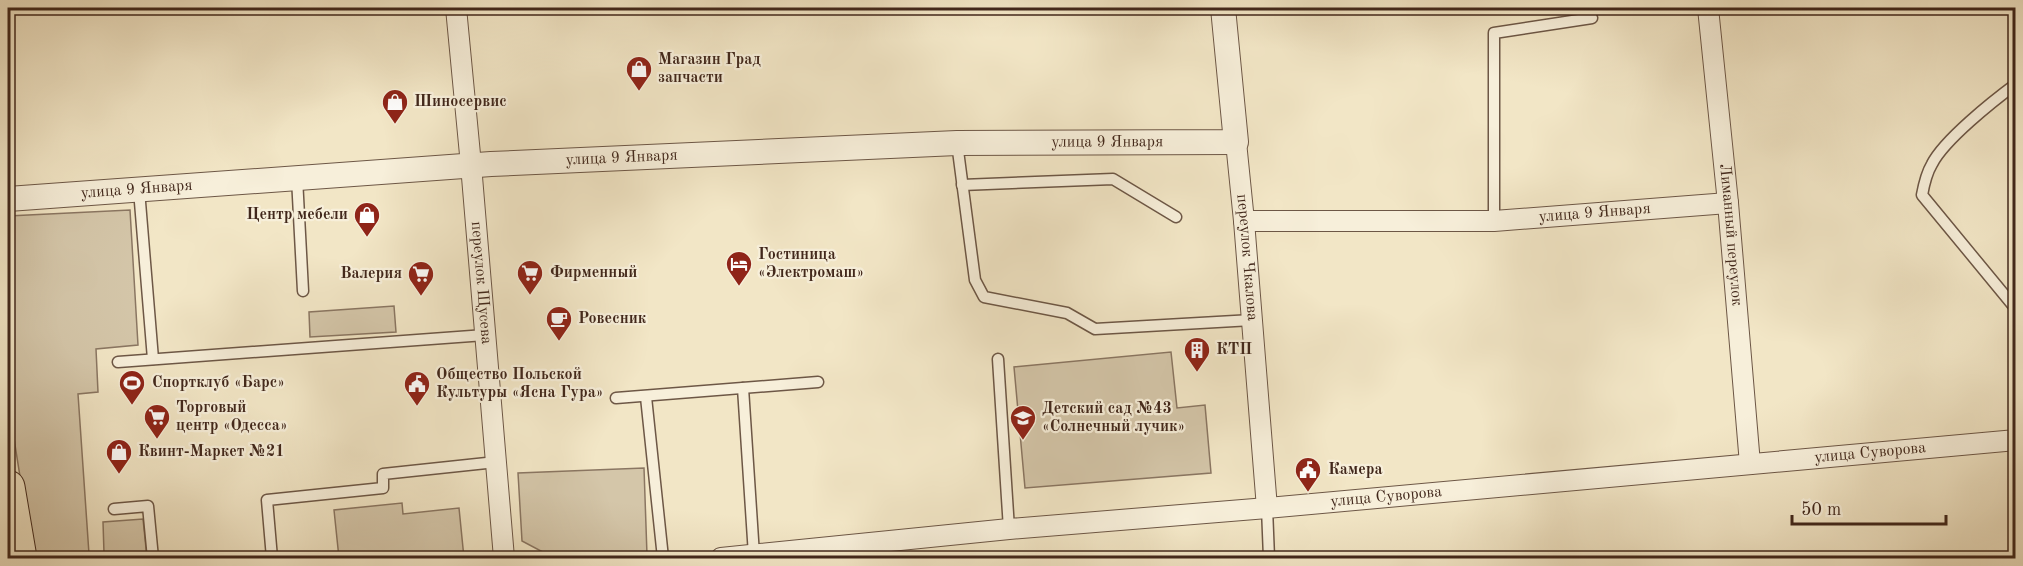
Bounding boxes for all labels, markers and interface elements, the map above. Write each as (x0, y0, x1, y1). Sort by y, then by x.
place label: Магазин Град запчасти (658, 52, 761, 86)
shop icon: Магазин Град запчасти (624, 54, 654, 92)
shop icon: Шиносервис (380, 87, 410, 125)
place label: Шиносервис (414, 94, 507, 110)
street label: улица 9 Января (1051, 134, 1163, 151)
street label: улица 9 Января (565, 148, 678, 169)
street label: Лиманный переулок (1716, 163, 1745, 307)
street label: улица 9 Января (80, 178, 193, 202)
street label: переулок Чкалова (1233, 193, 1260, 322)
shop icon: Центр мебели (352, 200, 382, 238)
street label: улица 9 Января (1538, 201, 1651, 226)
place label: Центр мебели (246, 207, 348, 223)
street label: переулок Щусева (468, 221, 494, 345)
place label: Гостиница «Электромаш» (758, 247, 864, 281)
hotel icon: Гостиница «Электромаш» (724, 249, 754, 287)
supermarket icon: Фирменный (515, 258, 545, 296)
supermarket icon: Валерия (406, 259, 436, 297)
place label: Фирменный (550, 265, 638, 281)
place label: Валерия (340, 266, 402, 282)
cafe icon: Ровесник (544, 304, 574, 342)
place label: Ровесник (578, 311, 647, 327)
building icon: КТП (1182, 335, 1212, 373)
place label: КТП (1216, 342, 1252, 358)
place label: Общество Польской Культуры «Ясна Гура» (436, 367, 603, 401)
sports icon: Спортклуб «Барс» (117, 368, 147, 406)
public building icon: Общество Польской Культуры «Ясна Гура» (402, 369, 432, 407)
place label: Спортклуб «Барс» (152, 375, 285, 391)
place label: Торговый центр «Одесса» (176, 400, 288, 434)
place label: Детский сад №43 «Солнечный лучик» (1042, 401, 1185, 435)
supermarket icon: Торговый центр «Одесса» (142, 402, 172, 440)
school or university icon: Детский сад №43 «Солнечный лучик» (1008, 403, 1038, 441)
shop icon: Квинт-Маркет №21 (104, 437, 134, 475)
street label: улица Суворова (1814, 440, 1927, 466)
place label: Квинт-Маркет №21 (138, 444, 285, 460)
public building icon: Камера (1293, 455, 1323, 493)
place label: Камера (1328, 462, 1383, 478)
street label: улица Суворова (1330, 484, 1443, 510)
scale bar (1792, 488, 1946, 526)
text: 50 m (1801, 501, 1841, 519)

